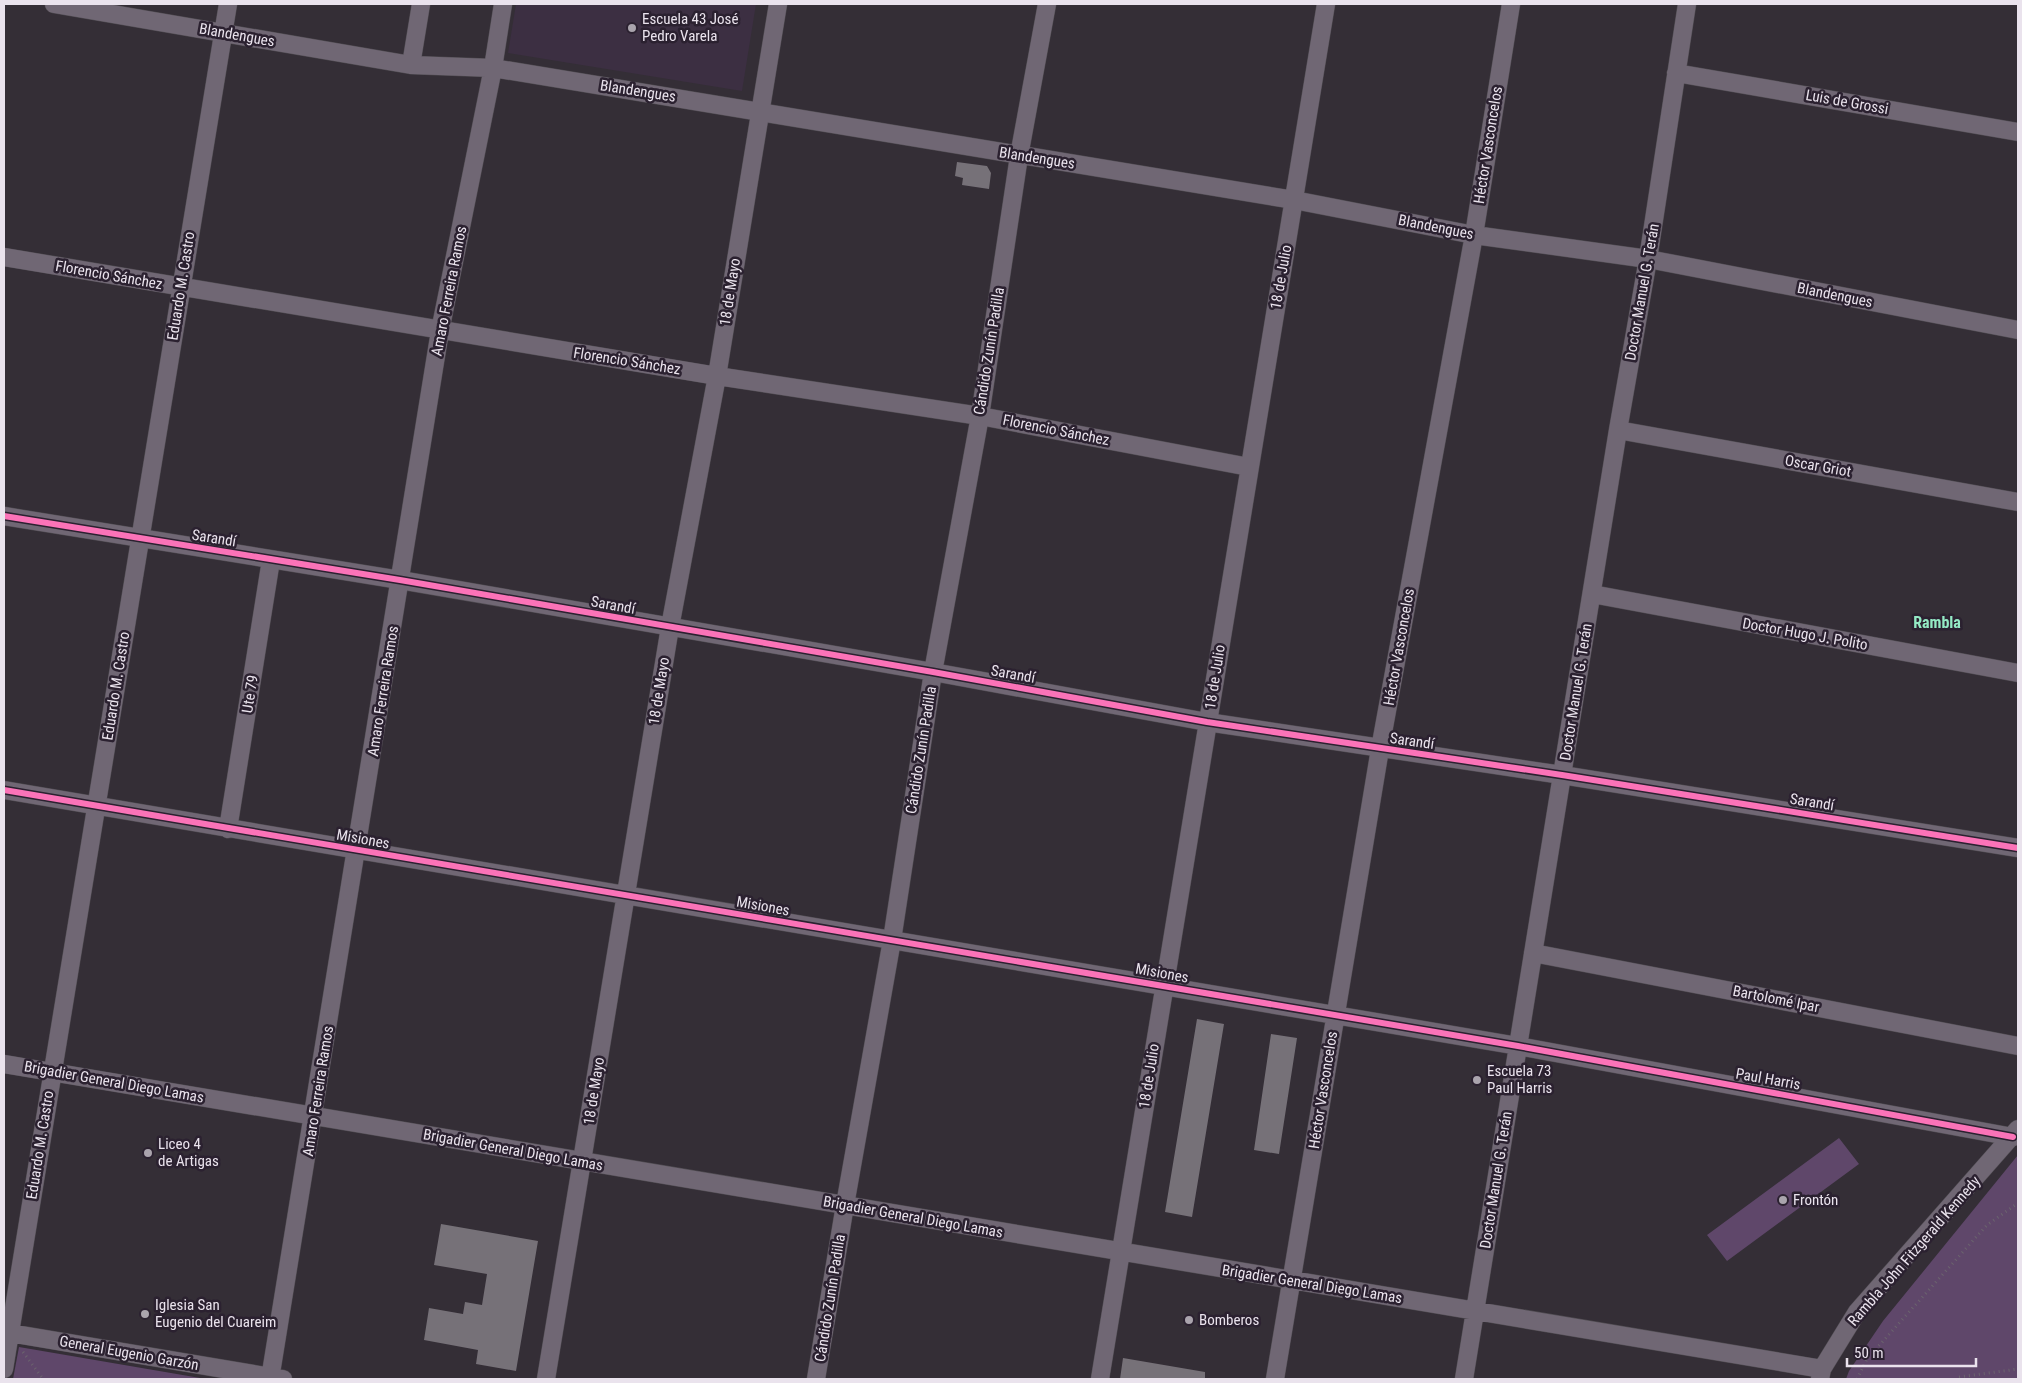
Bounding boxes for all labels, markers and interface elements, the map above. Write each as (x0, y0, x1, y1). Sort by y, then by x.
place label: Escuela 43 José Pedro Varela (642, 10, 738, 45)
street label: Blandengues (198, 20, 276, 51)
marker: Escuela 43 José Pedro Varela (626, 22, 638, 34)
street label: Blandengues (599, 76, 677, 106)
street label: Héctor Vasconcelos (1470, 85, 1506, 205)
street label: Luis de Grossi (1804, 86, 1890, 118)
street label: Blandengues (998, 143, 1076, 173)
street label: Blandengues (1397, 211, 1475, 243)
street label: Doctor Manuel G. Terán (1621, 222, 1663, 362)
street label: Amaro Ferreira Ramos (428, 224, 470, 357)
street label: Eduardo M. Castro (164, 230, 198, 342)
street label: 18 de Julio (1266, 243, 1296, 311)
street label: Florencio Sánchez (54, 257, 164, 293)
street label: 18 de Mayo (716, 257, 744, 327)
street label: Blandengues (1796, 279, 1874, 311)
street label: Cándido Zunín Padilla (970, 286, 1008, 416)
street label: Florencio Sánchez (572, 344, 682, 378)
street label: Florencio Sánchez (1001, 411, 1111, 449)
street label: Oscar Griot (1784, 451, 1852, 481)
street label: Sarandí (191, 526, 239, 551)
street label: Héctor Vasconcelos (1380, 587, 1418, 707)
street label: Sarandí (589, 592, 638, 618)
district label: Rambla (1913, 613, 1961, 632)
street label: Doctor Hugo J. Polito (1741, 614, 1869, 654)
street label: Doctor Manuel G. Terán (1556, 622, 1596, 762)
street label: Amaro Ferreira Ramos (364, 624, 402, 758)
street label: Eduardo M. Castro (99, 630, 133, 742)
street label: 18 de Julio (1201, 643, 1229, 711)
street label: 18 de Mayo (645, 656, 673, 726)
street label: Sarandí (989, 661, 1038, 687)
street label: Ute 79 (238, 674, 262, 714)
street label: Cándido Zunín Padilla (902, 685, 940, 815)
street label: Sarandí (1389, 729, 1437, 753)
street label: Sarandí (1789, 790, 1837, 815)
street label: Misiones (335, 825, 391, 853)
street label: Misiones (735, 892, 791, 920)
street label: Misiones (1134, 959, 1190, 987)
street label: Bartolomé Ipar (1731, 982, 1821, 1016)
street label: Amaro Ferreira Ramos (299, 1024, 337, 1158)
street label: Héctor Vasconcelos (1305, 1030, 1341, 1150)
street label: 18 de Julio (1135, 1042, 1163, 1110)
street label: 18 de Mayo (580, 1056, 608, 1126)
street label: Brigadier General Diego Lamas (23, 1057, 205, 1107)
place label: Escuela 73 Paul Harris (1487, 1062, 1553, 1097)
street label: Paul Harris (1734, 1064, 1802, 1094)
marker: Escuela 73 Paul Harris (1471, 1074, 1483, 1086)
street label: Eduardo M. Castro (23, 1089, 57, 1201)
street label: Doctor Manuel G. Terán (1476, 1110, 1516, 1250)
street label: Brigadier General Diego Lamas (422, 1125, 604, 1175)
place label: Liceo 4 de Artigas (158, 1135, 219, 1170)
marker: Liceo 4 de Artigas (142, 1147, 154, 1159)
street label: Rambla John Fitzgerald Kennedy (1844, 1172, 1984, 1330)
place label: Frontón (1793, 1191, 1838, 1209)
street label: Brigadier General Diego Lamas (822, 1192, 1004, 1242)
marker: Frontón (1777, 1194, 1789, 1206)
street label: Cándido Zunín Padilla (811, 1233, 849, 1363)
street label: Brigadier General Diego Lamas (1221, 1261, 1404, 1307)
place label: Iglesia San Eugenio del Cuareim (155, 1296, 276, 1331)
marker: Iglesia San Eugenio del Cuareim (139, 1308, 151, 1320)
place label: Bomberos (1199, 1311, 1259, 1329)
marker: Bomberos (1183, 1314, 1195, 1326)
street label: General Eugenio Garzón (58, 1332, 200, 1374)
scale bar (1847, 1336, 1976, 1368)
text: 50 m (1854, 1344, 1884, 1362)

